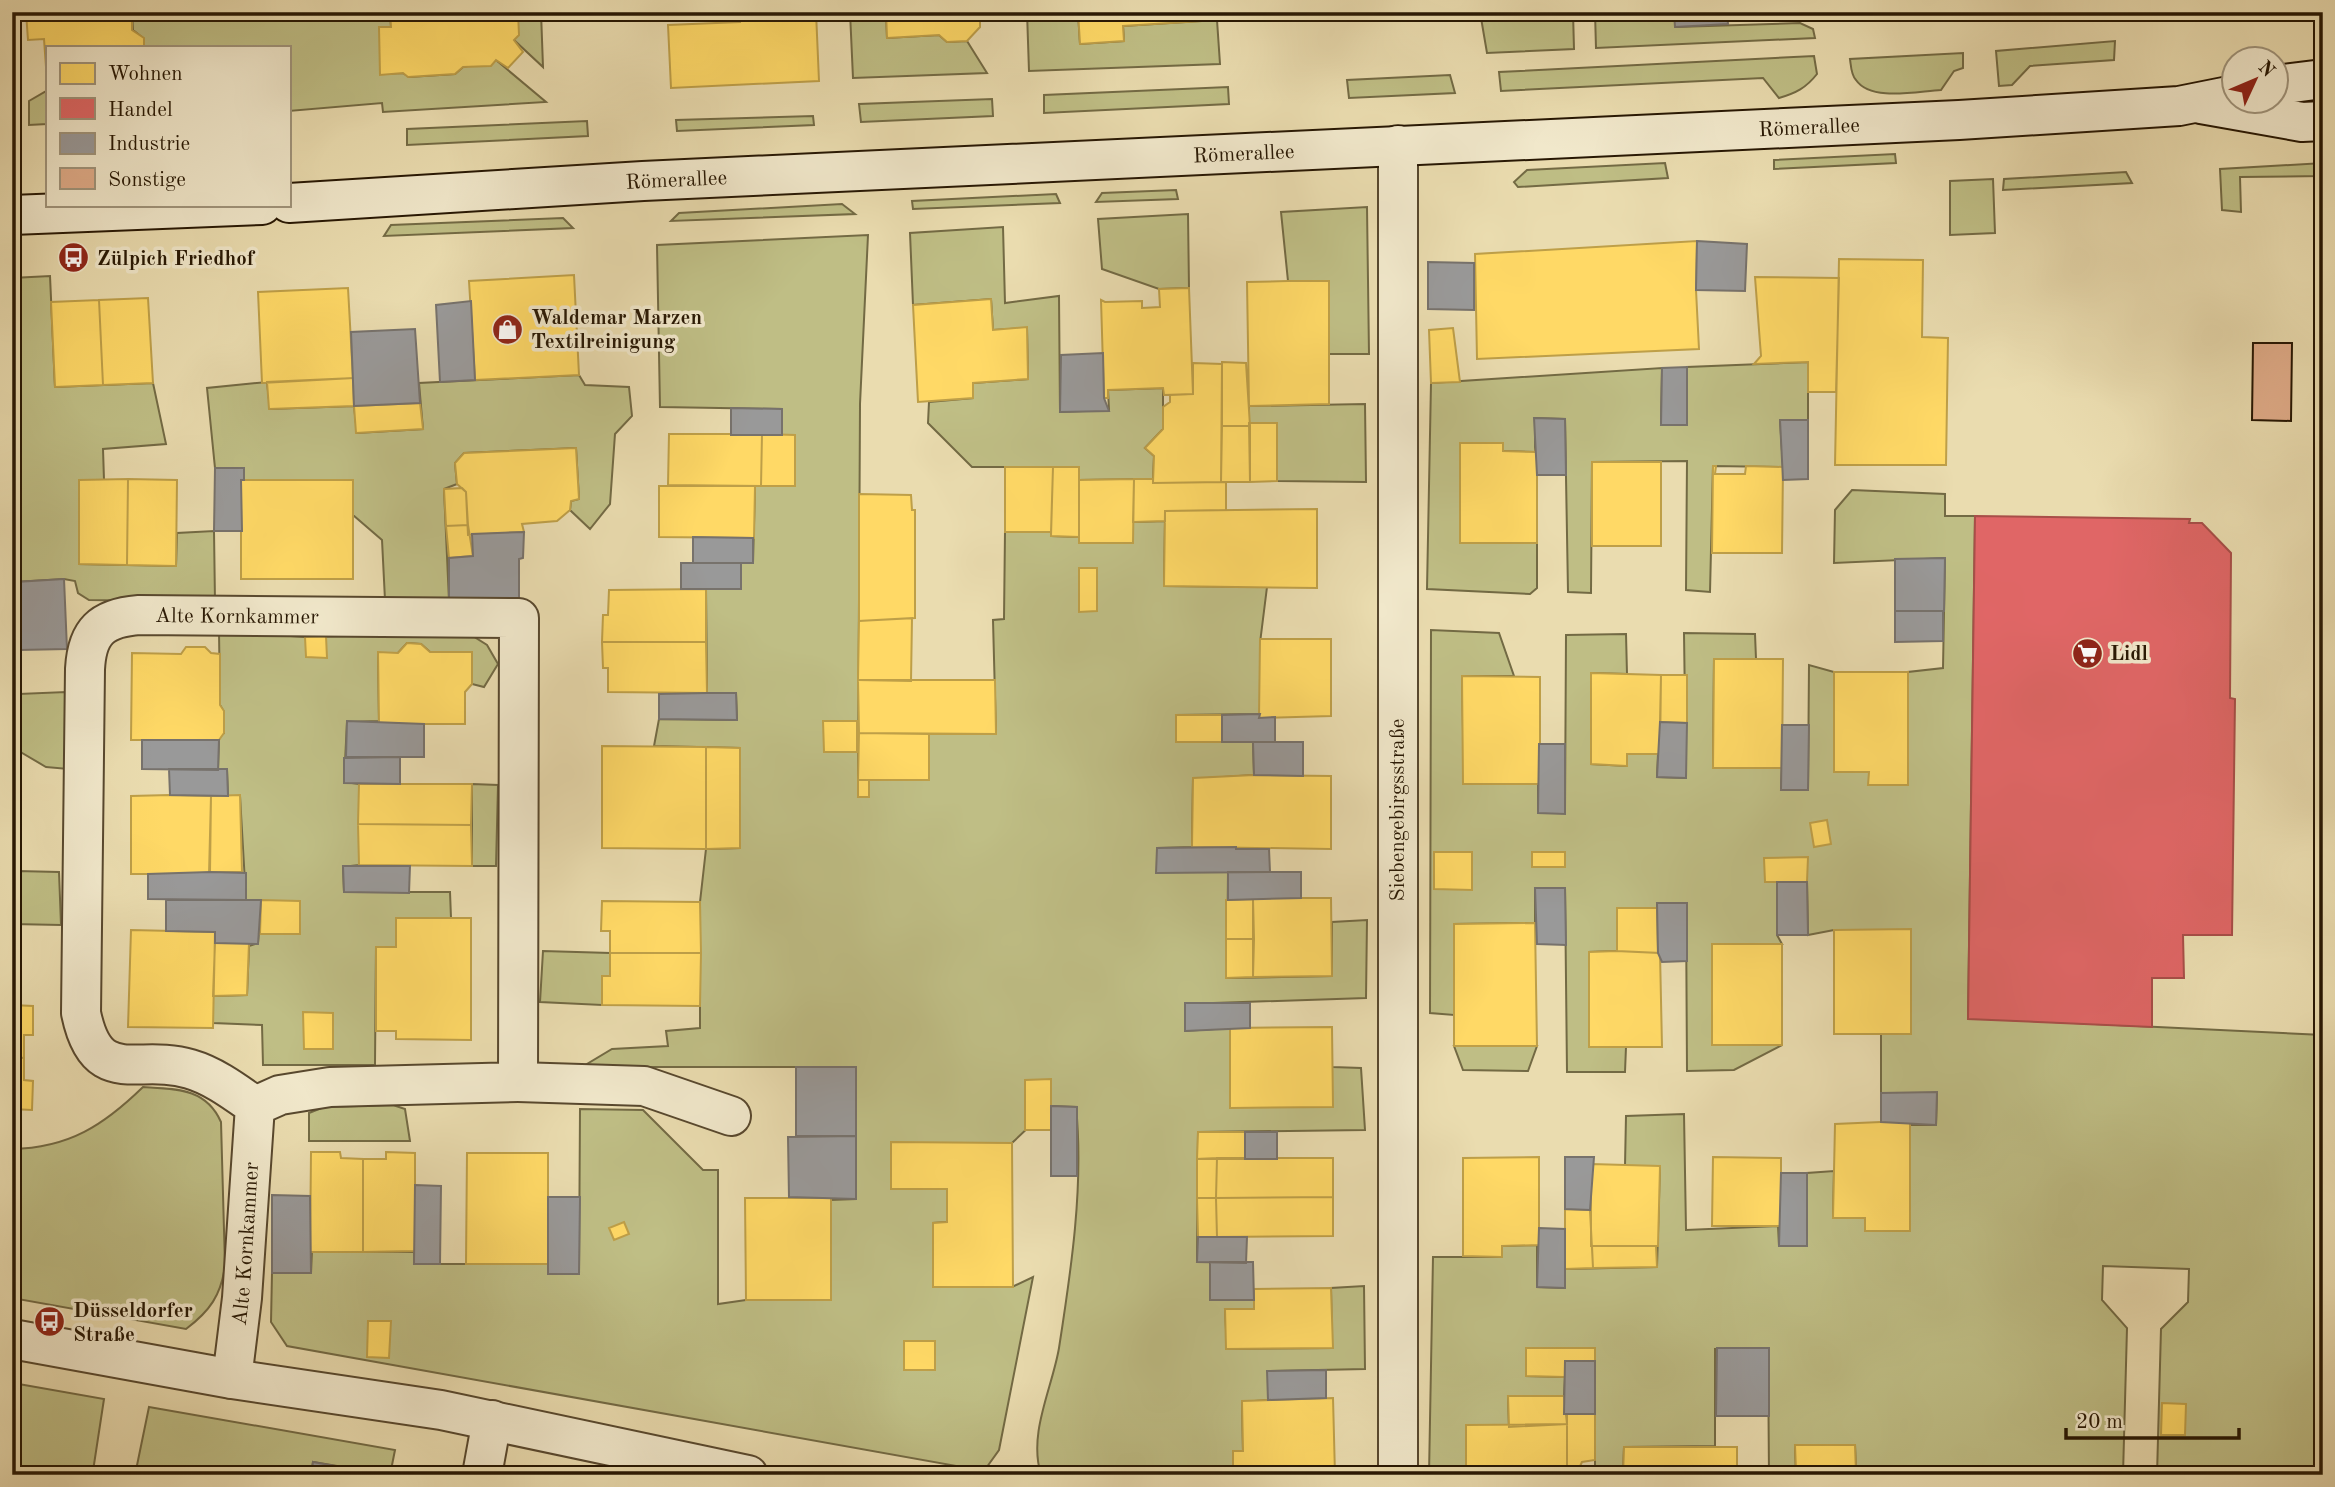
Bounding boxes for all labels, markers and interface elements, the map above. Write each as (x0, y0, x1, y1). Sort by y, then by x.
legend (46, 46, 290, 206)
north arrow (2220, 46, 2290, 116)
text: N (2254, 58, 2278, 82)
text: Wohnen (108, 64, 183, 85)
text: Handel (108, 100, 173, 121)
street label: Römerallee (1758, 116, 1860, 141)
text: Industrie (108, 134, 190, 155)
street label: Römerallee (1193, 142, 1295, 167)
street label: Römerallee (625, 168, 728, 194)
text: Sonstige (108, 170, 186, 191)
bus stop icon: Zülpich Friedhof (57, 241, 91, 275)
place label: Zülpich Friedhof (97, 249, 256, 270)
place label: Waldemar Marzen Textilreinigung (531, 308, 702, 353)
shop icon: Waldemar Marzen Textilreinigung (491, 312, 525, 346)
street label: Alte Kornkammer (155, 606, 319, 628)
supermarket icon: Lidl (2070, 636, 2104, 670)
place label: Lidl (2110, 644, 2148, 665)
street label: Siebengebirgsstraße (1388, 719, 1409, 901)
street label: Alte Kornkammer (230, 1161, 263, 1327)
place label: Düsseldorfer Straße (73, 1301, 193, 1346)
bus stop icon: Düsseldorfer Straße (33, 1305, 67, 1339)
scale bar (2066, 1396, 2239, 1440)
text: 20 m (2076, 1412, 2123, 1433)

